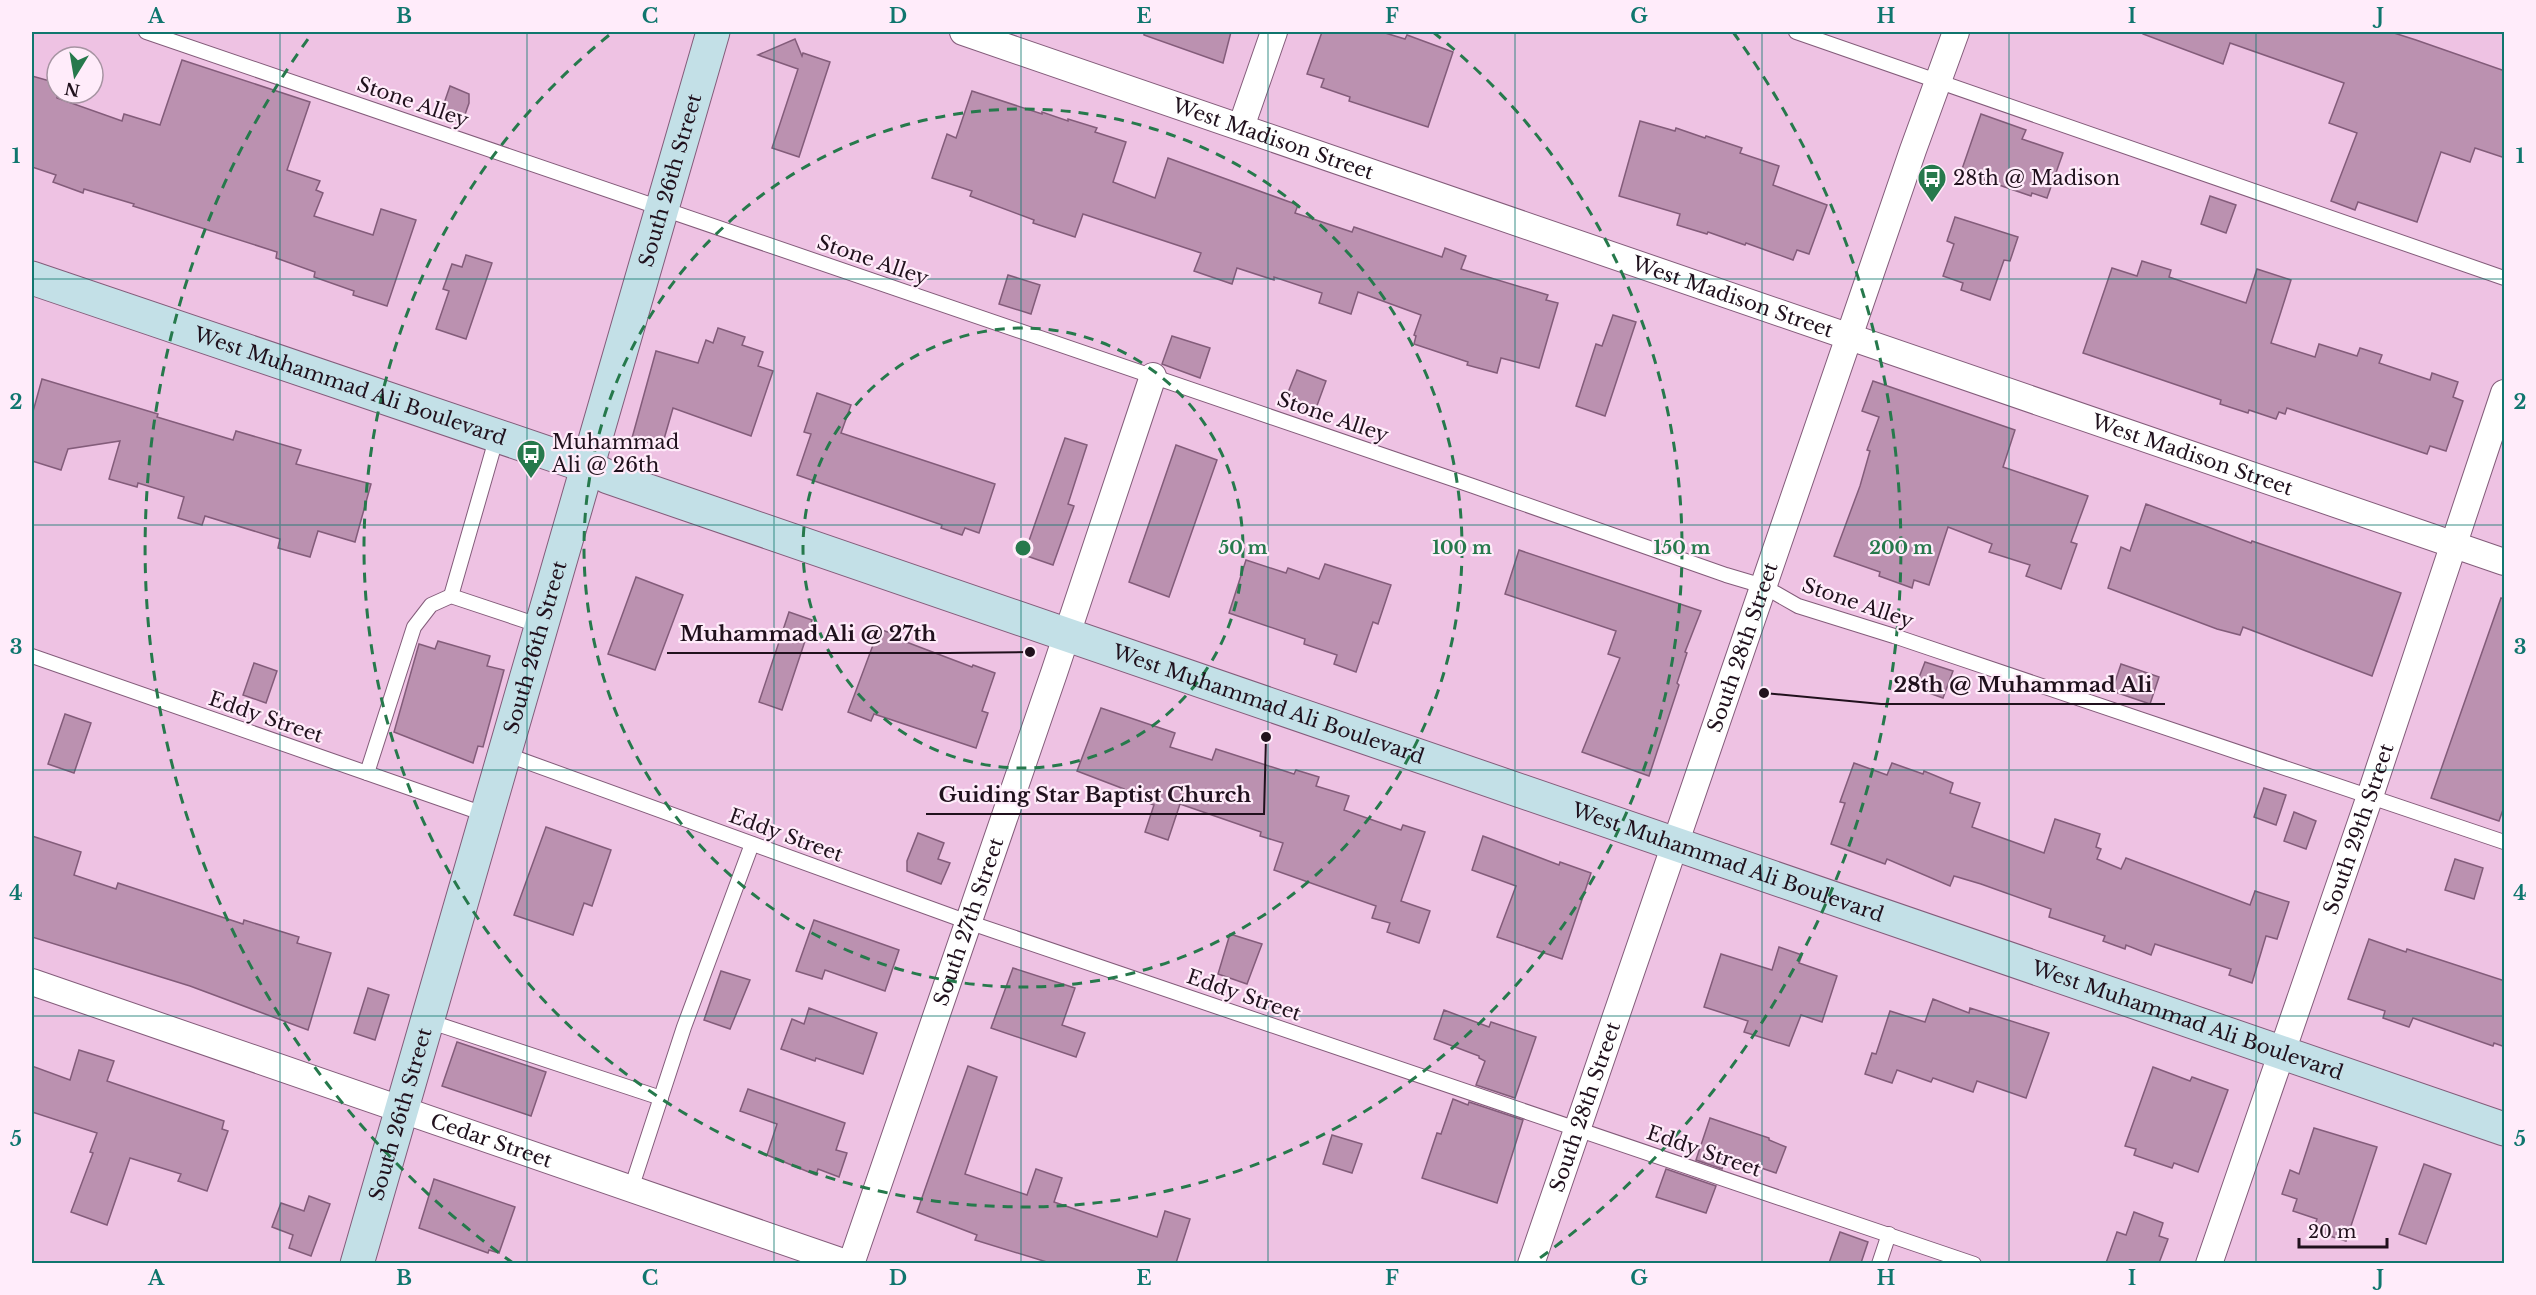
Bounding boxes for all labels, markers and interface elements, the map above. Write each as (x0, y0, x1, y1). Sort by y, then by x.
text: A (147, 4, 165, 28)
text: B (396, 4, 412, 28)
text: C (642, 4, 658, 28)
text: D (889, 4, 907, 28)
text: E (1136, 4, 1152, 28)
text: F (1385, 4, 1399, 28)
text: G (1630, 4, 1648, 28)
text: H (1877, 4, 1896, 28)
text: I (2128, 4, 2136, 28)
text: J (2372, 4, 2384, 28)
north arrow (45, 45, 105, 105)
street label: Stone Alley (354, 72, 472, 132)
text: N (63, 78, 81, 101)
street label: South 26th Street (634, 91, 707, 270)
street label: West Madison Street (1169, 93, 1377, 184)
text: 1 (12, 144, 21, 168)
text: 1 (2516, 144, 2525, 168)
bus stop icon: 28th @ Madison (1916, 162, 1948, 204)
place label: 28th @ Madison (1953, 166, 2120, 190)
street label: Stone Alley (814, 230, 932, 290)
street label: West Madison Street (1628, 251, 1837, 343)
street label: West Muhammad Ali Boulevard (190, 322, 509, 450)
street label: Stone Alley (1274, 387, 1392, 447)
text: 2 (9, 390, 23, 414)
text: 2 (2513, 390, 2527, 414)
street label: West Madison Street (2088, 409, 2296, 501)
place label: Muhammad Ali @ 26th (551, 430, 679, 477)
bus stop icon: Muhammad Ali @ 26th (515, 438, 547, 480)
text: 50 m (1219, 537, 1268, 559)
text: 100 m (1432, 537, 1492, 559)
text: 150 m (1654, 537, 1711, 559)
text: 200 m (1869, 537, 1933, 559)
centre of rings (1013, 538, 1033, 558)
street label: South 26th Street (499, 558, 572, 737)
street label: South 28th Street (1702, 559, 1783, 735)
street label: Stone Alley (1799, 573, 1917, 633)
callout: Muhammad Ali @ 27th (667, 614, 948, 653)
text: Muhammad Ali @ 27th (680, 621, 936, 647)
text: 3 (10, 635, 22, 659)
text: 3 (2514, 635, 2526, 659)
street label: West Muhammad Ali Boulevard (1108, 639, 1427, 769)
callout: 28th @ Muhammad Ali (1881, 665, 2165, 704)
text: 28th @ Muhammad Ali (1894, 672, 2153, 698)
street label: Eddy Street (206, 686, 327, 748)
street label: South 29th Street (2318, 740, 2399, 918)
callout: Guiding Star Baptist Church (926, 775, 1264, 814)
text: Guiding Star Baptist Church (939, 782, 1251, 808)
street label: West Muhammad Ali Boulevard (1568, 797, 1887, 927)
street label: Eddy Street (726, 803, 847, 867)
street label: South 27th Street (929, 834, 1009, 1009)
text: 4 (9, 881, 23, 905)
text: 4 (2513, 881, 2527, 905)
street label: West Muhammad Ali Boulevard (2028, 955, 2347, 1085)
street label: Eddy Street (1184, 964, 1305, 1026)
street label: South 28th Street (1545, 1018, 1625, 1195)
street label: South 26th Street (364, 1024, 437, 1203)
street label: Cedar Street (427, 1108, 556, 1173)
street label: Eddy Street (1644, 1120, 1765, 1182)
text: 5 (10, 1127, 22, 1151)
text: 5 (2514, 1127, 2526, 1151)
scale bar (2299, 1211, 2388, 1249)
text: 20 m (2308, 1221, 2356, 1243)
text: A (147, 1266, 165, 1290)
text: B (396, 1266, 412, 1290)
text: C (642, 1266, 658, 1290)
text: D (889, 1266, 907, 1290)
text: E (1136, 1266, 1152, 1290)
text: F (1385, 1266, 1399, 1290)
text: G (1630, 1266, 1648, 1290)
text: H (1877, 1266, 1896, 1290)
text: I (2128, 1266, 2136, 1290)
text: J (2372, 1266, 2384, 1290)

